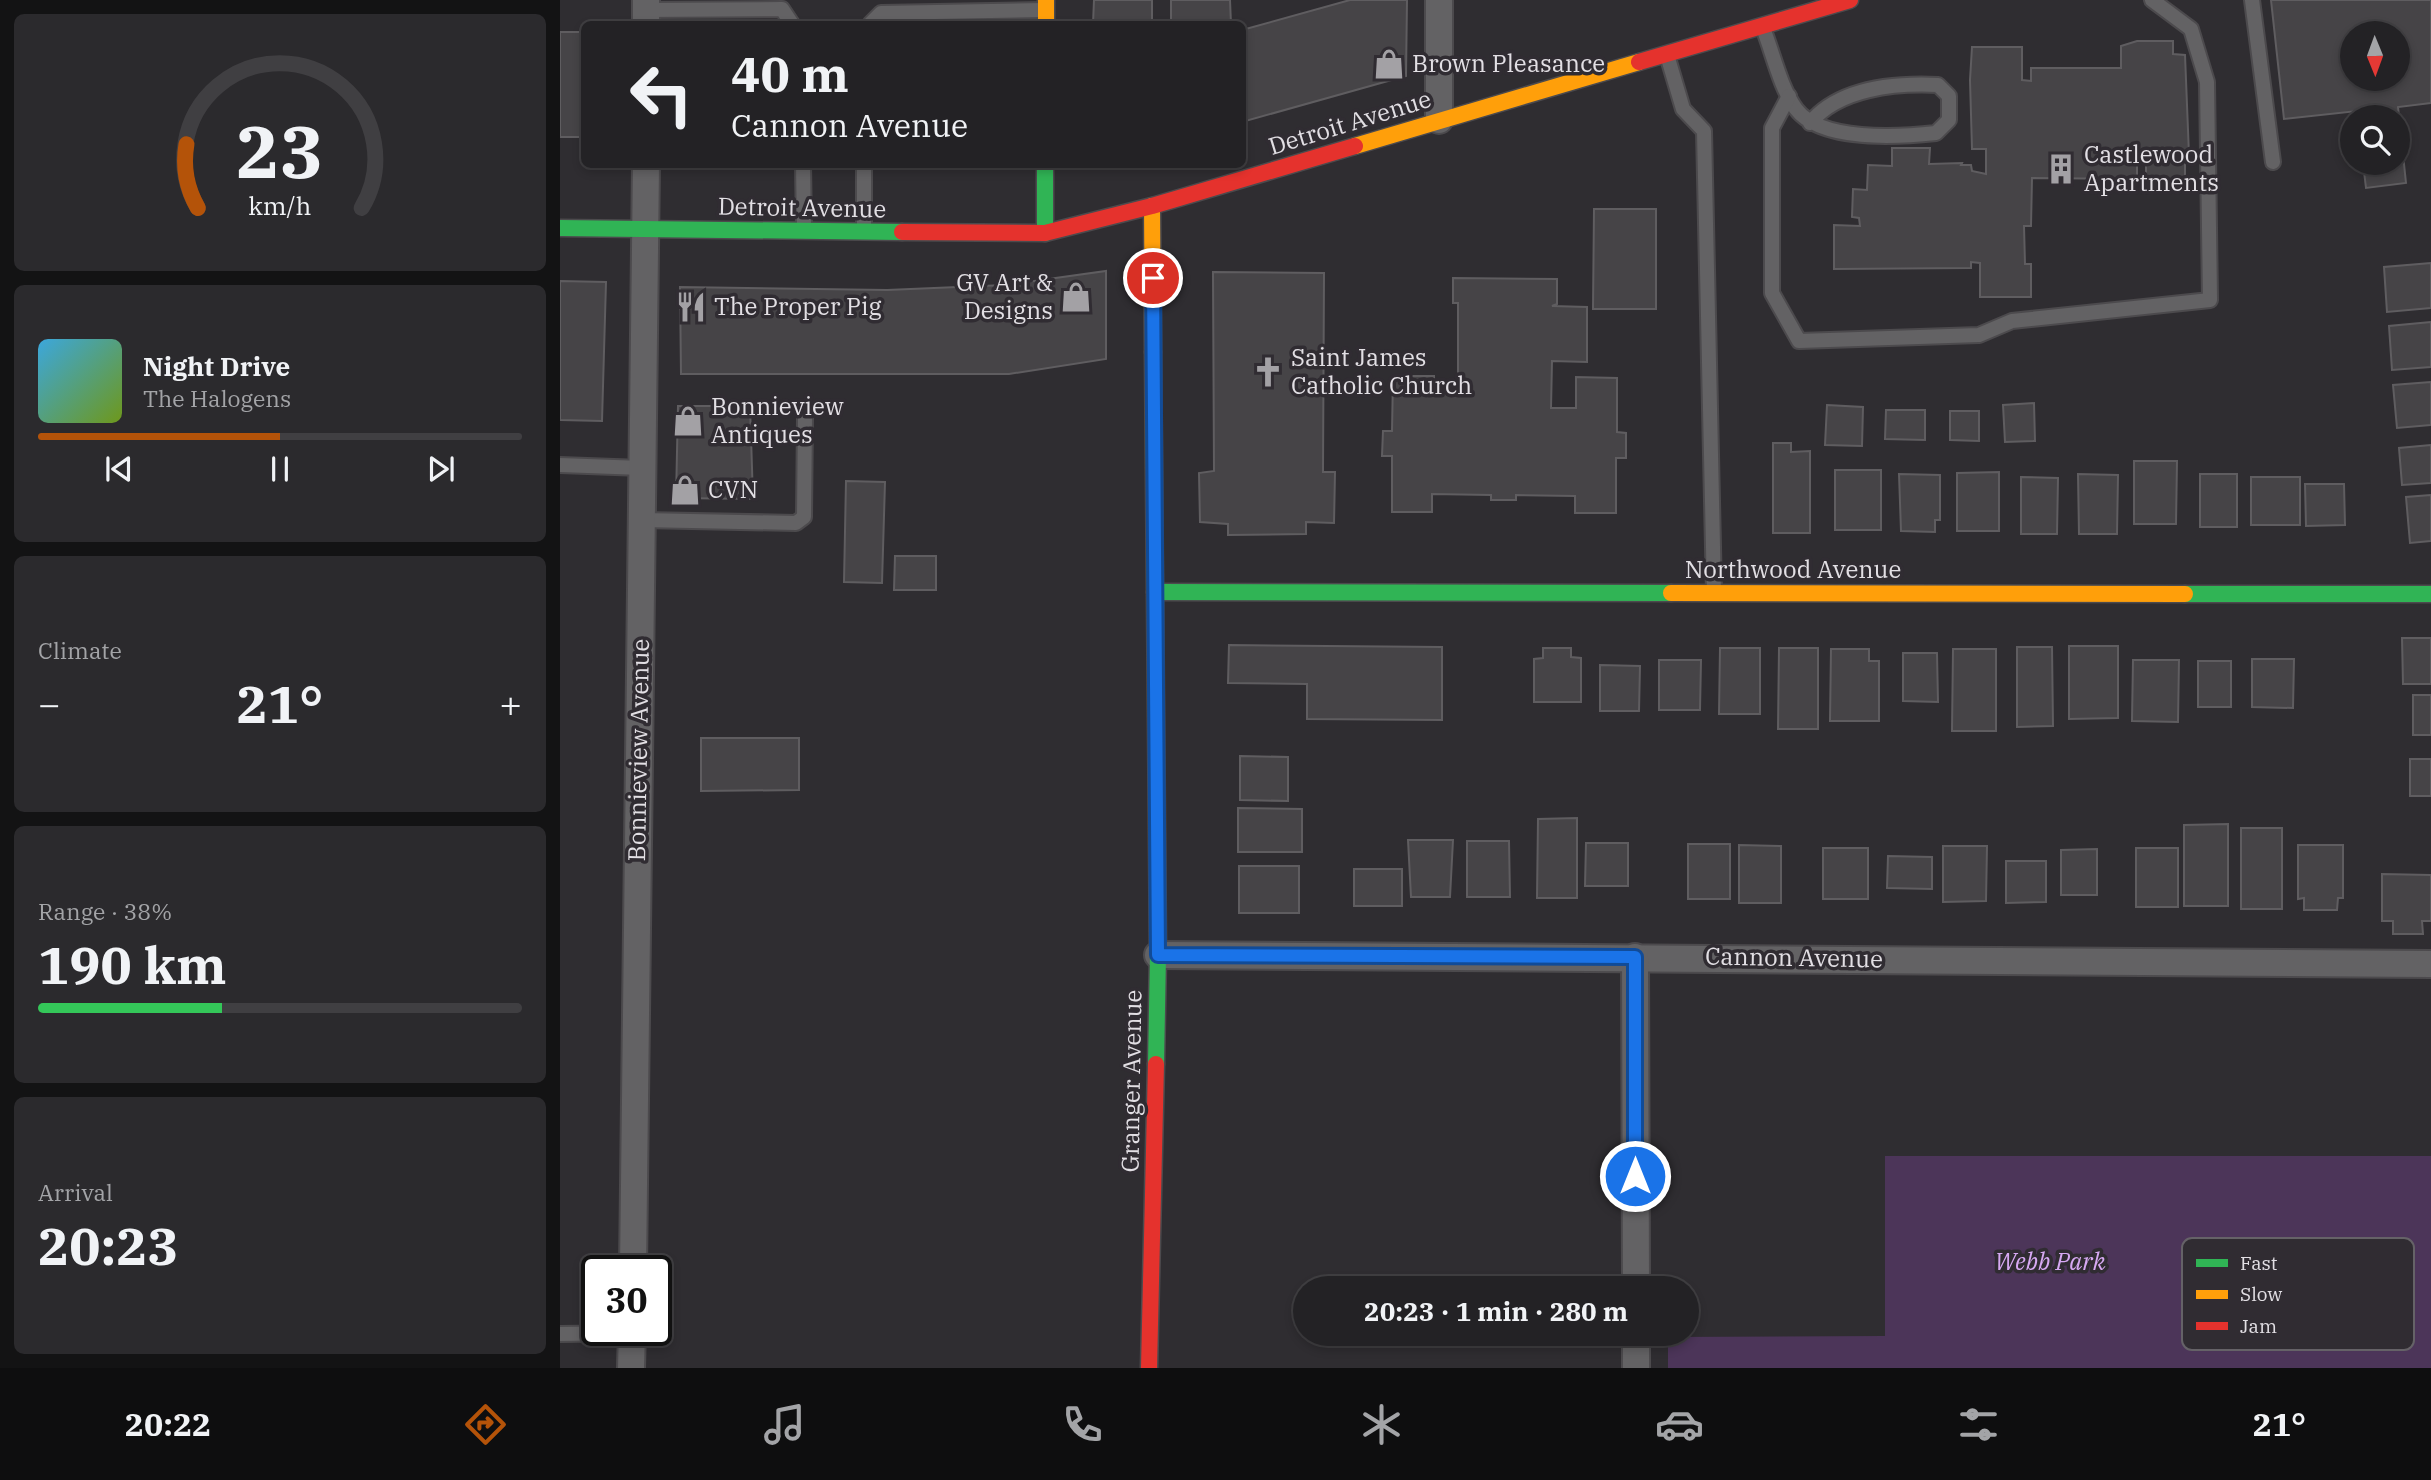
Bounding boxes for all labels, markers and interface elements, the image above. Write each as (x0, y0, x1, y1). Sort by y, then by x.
north arrow (2340, 21, 2410, 91)
map controls (2340, 21, 2410, 175)
text: 40 m (731, 42, 849, 105)
shop icon: Brown Pleasance (1372, 47, 1406, 81)
place label: Brown Pleasance (1412, 47, 1605, 79)
icon: left (616, 49, 707, 140)
street label: Detroit Avenue (1264, 82, 1435, 162)
text: 23 (236, 104, 324, 199)
text: Cannon Avenue (731, 104, 968, 146)
button: search (2340, 105, 2410, 175)
place label: Castlewood Apartments (2084, 138, 2219, 198)
building icon: Castlewood Apartments (2044, 152, 2078, 186)
text: km/h (248, 189, 312, 222)
street label: Detroit Avenue (718, 190, 886, 224)
pin (1123, 248, 1183, 308)
icon: arrive (1134, 259, 1172, 297)
place label: GV Art & Designs (956, 266, 1053, 326)
shop icon: GV Art & Designs (1059, 280, 1093, 314)
restaurant icon: The Proper Pig (674, 290, 708, 324)
place label: The Proper Pig (714, 290, 882, 322)
place label: Saint James Catholic Church (1291, 341, 1472, 401)
text: Night Drive (143, 349, 290, 383)
church icon: Saint James Catholic Church (1251, 355, 1285, 389)
text: The Halogens (143, 383, 291, 413)
place label: Bonnieview Antiques (711, 390, 844, 450)
shop icon: Bonnieview Antiques (671, 404, 705, 438)
icon: previous (100, 450, 138, 488)
icon: pause (261, 450, 299, 488)
icon: next (422, 450, 460, 488)
shop icon: CVN (668, 473, 702, 507)
place label: CVN (708, 473, 758, 505)
street label: Northwood Avenue (1685, 553, 1901, 585)
text: Climate (38, 635, 122, 665)
street label: Bonnieview Avenue (620, 638, 656, 862)
text: 21° (237, 670, 323, 737)
text: − (38, 679, 61, 728)
text: + (499, 679, 522, 728)
text: Range · 38% (38, 896, 172, 926)
text: 190 km (38, 931, 227, 998)
street label: Cannon Avenue (1705, 939, 1883, 975)
street label: Granger Avenue (1113, 989, 1149, 1173)
position arrow (1598, 1139, 1672, 1213)
text: Arrival (38, 1177, 113, 1207)
text: 20:23 (38, 1212, 179, 1279)
legend (2182, 1238, 2414, 1350)
park label: Webb Park (1994, 1245, 2106, 1277)
text: Fast (2240, 1251, 2278, 1275)
speed limit sign: 30 (581, 1255, 672, 1346)
text: Slow (2240, 1282, 2282, 1306)
text: 20:23 · 1 min · 280 m (1364, 1294, 1628, 1328)
text: Jam (2240, 1314, 2277, 1338)
icon: directions (461, 1400, 510, 1449)
icon: music (760, 1400, 809, 1449)
icon: phone (1058, 1400, 1107, 1449)
icon: climate (1357, 1400, 1406, 1449)
icon: car (1655, 1400, 1704, 1449)
icon: filters (1954, 1400, 2003, 1449)
text: 20:22 (125, 1403, 211, 1445)
text: 21° (2253, 1403, 2306, 1445)

